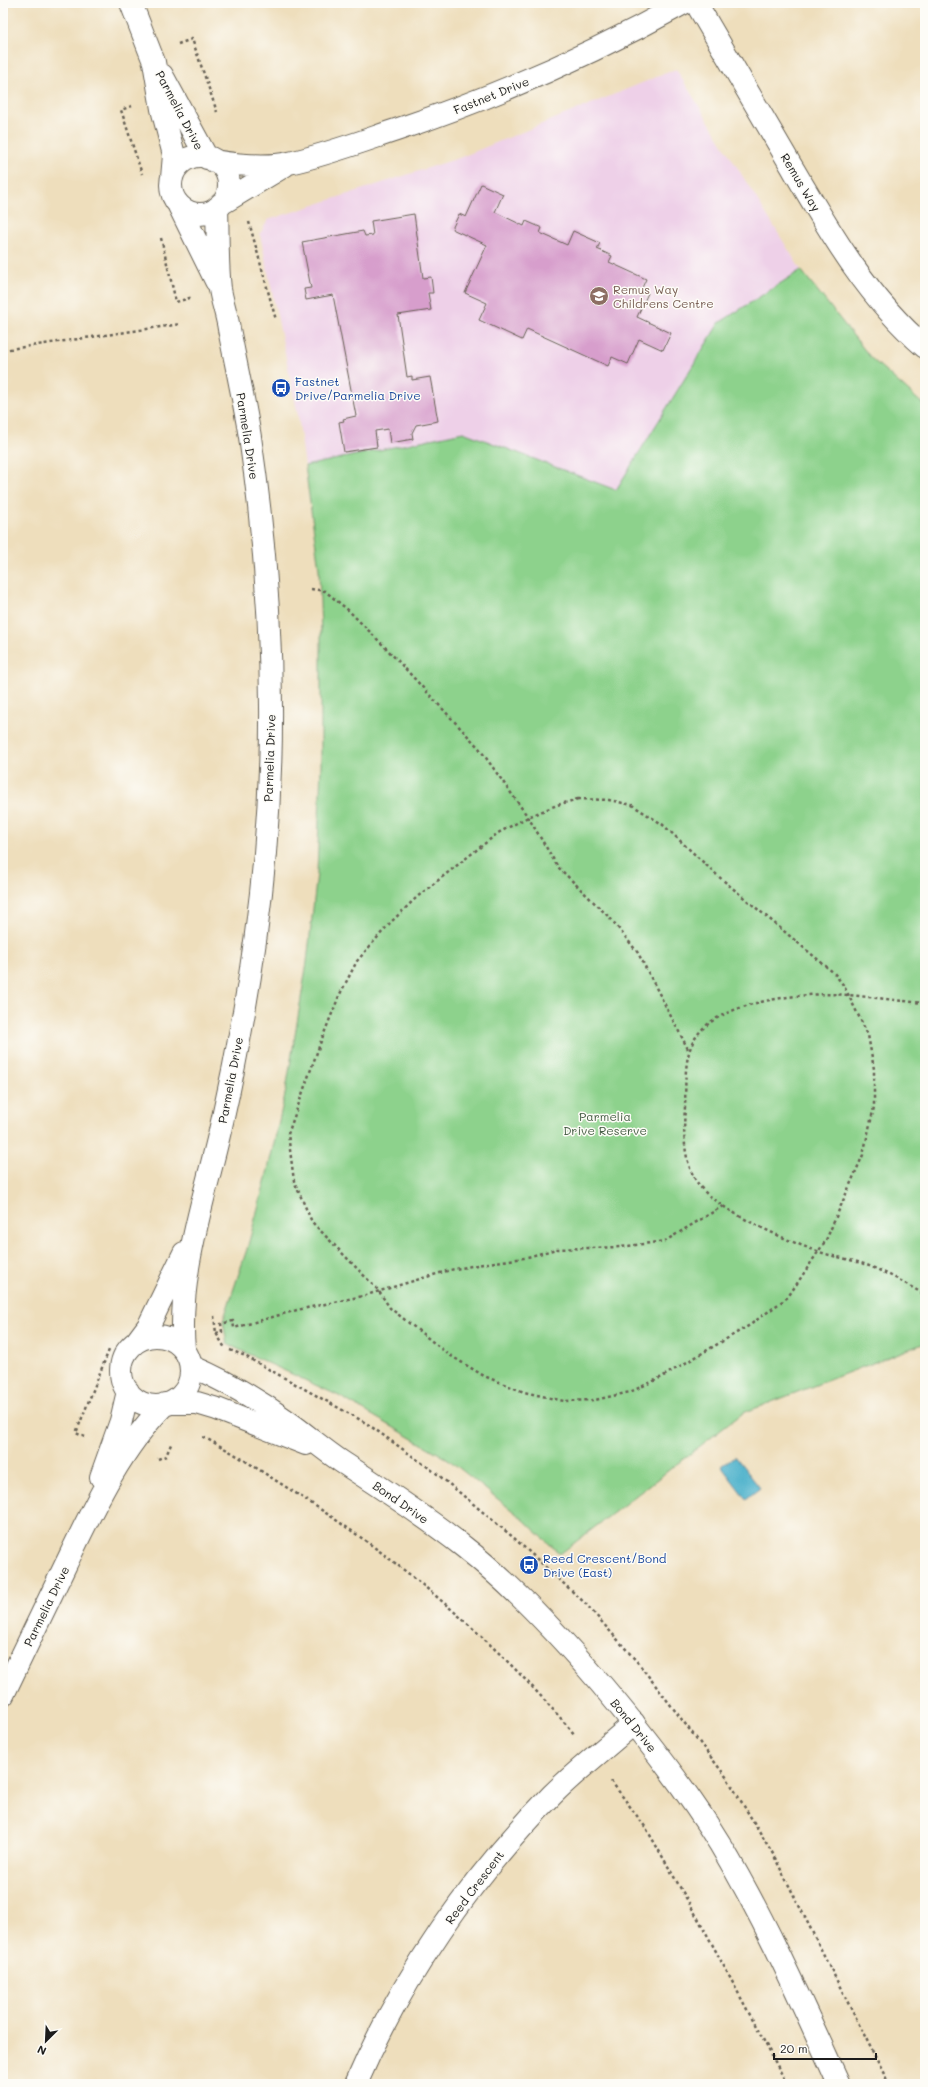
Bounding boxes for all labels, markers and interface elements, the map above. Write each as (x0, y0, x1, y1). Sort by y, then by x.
street label: Parmelia Drive (152, 68, 208, 152)
street label: Fastnet Drive (451, 73, 531, 117)
street label: Remus Way (777, 150, 825, 214)
place label: Remus Way Childrens Centre (613, 281, 714, 311)
school or university icon: Remus Way Childrens Centre (588, 285, 610, 307)
place label: Fastnet Drive/Parmelia Drive (295, 373, 421, 403)
bus stop icon: Fastnet Drive/Parmelia Drive (270, 377, 292, 399)
street label: Parmelia Drive (233, 392, 263, 480)
street label: Parmelia Drive (259, 714, 279, 802)
street label: Parmelia Drive (214, 1036, 246, 1124)
park label: Parmelia Drive Reserve (563, 1108, 647, 1138)
street label: Bond Drive (370, 1477, 432, 1527)
place label: Reed Crescent/Bond Drive (East) (543, 1550, 667, 1580)
bus stop icon: Reed Crescent/Bond Drive (East) (518, 1554, 540, 1576)
street label: Parmelia Drive (20, 1563, 72, 1649)
street label: Bond Drive (608, 1695, 660, 1755)
street label: Reed Crescent (441, 1847, 507, 1927)
north arrow (26, 2021, 66, 2061)
scale bar (774, 2035, 876, 2061)
text: 20 m (780, 2040, 808, 2056)
text: N (35, 2042, 49, 2059)

